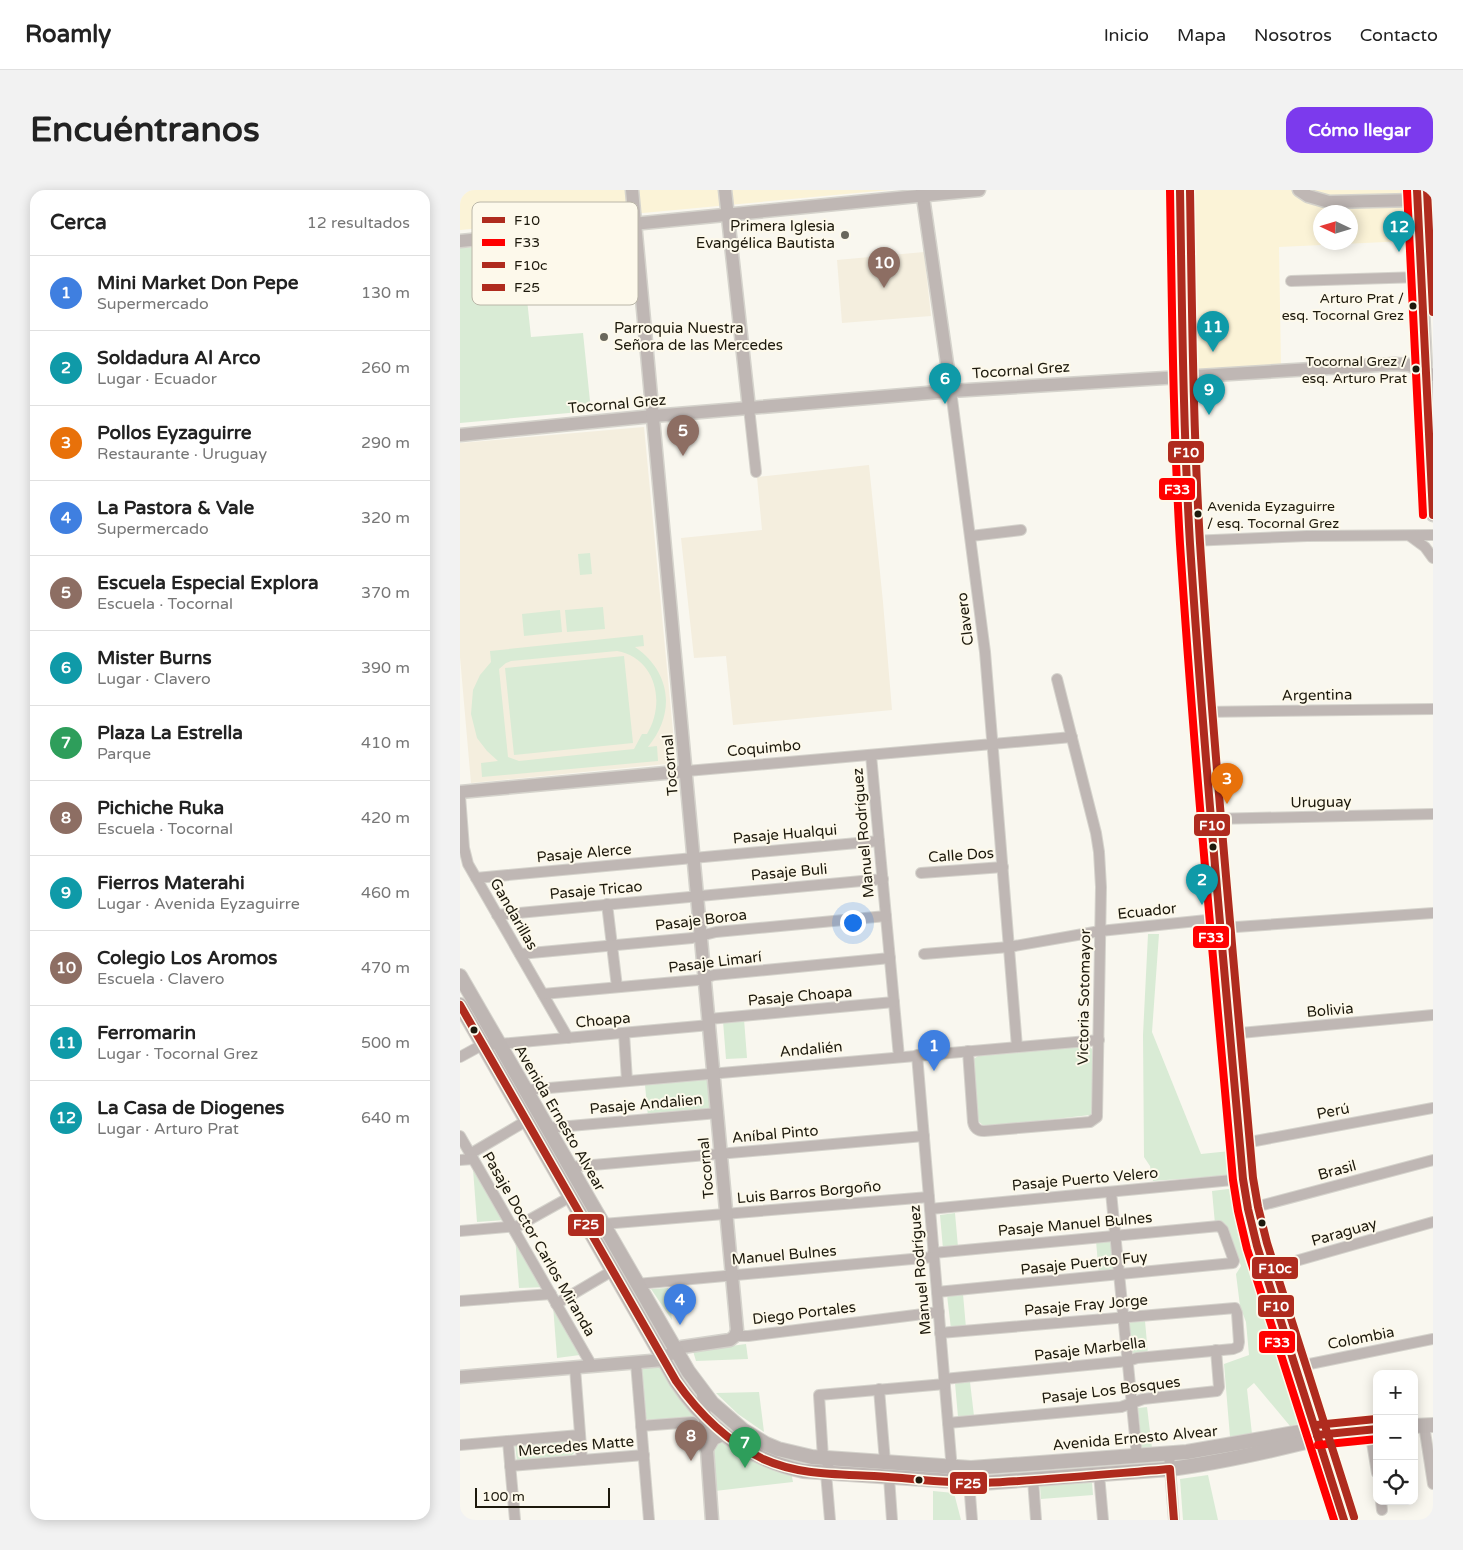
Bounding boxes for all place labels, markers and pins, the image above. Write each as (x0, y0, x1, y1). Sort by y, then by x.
pin: 12 (1383, 211, 1415, 252)
place label: Primera Iglesia Evangélica Bautista (696, 217, 835, 252)
marker: Primera Iglesia Evangélica Bautista (839, 229, 851, 241)
pin: 10 (868, 247, 900, 288)
place label: Arturo Prat / esq. Tocornal Grez (1282, 290, 1404, 324)
marker: Arturo Prat / esq. Tocornal Grez (1408, 301, 1418, 311)
pin: 11 (1197, 311, 1229, 352)
place label: Parroquia Nuestra Señora de las Mercedes (614, 319, 783, 354)
marker: Parroquia Nuestra Señora de las Mercedes (598, 331, 610, 343)
place label: Tocornal Grez / esq. Arturo Prat (1302, 353, 1408, 387)
pin: 6 (929, 363, 961, 404)
marker: Tocornal Grez / esq. Arturo Prat (1411, 364, 1421, 374)
pin: 9 (1193, 374, 1225, 415)
pin: 5 (667, 415, 699, 456)
place label: Avenida Eyzaguirre / esq. Tocornal Grez (1207, 498, 1339, 532)
marker: Avenida Eyzaguirre / esq. Tocornal Grez (1193, 509, 1203, 519)
pin: 3 (1211, 763, 1243, 804)
unlabelled marker (1208, 842, 1218, 852)
pin: 2 (1186, 864, 1218, 905)
unlabelled marker (469, 1025, 479, 1035)
pin: 1 (918, 1030, 950, 1071)
unlabelled marker (1257, 1218, 1267, 1228)
pin: 4 (664, 1284, 696, 1325)
pin: 8 (675, 1420, 707, 1461)
pin: 7 (729, 1427, 761, 1468)
unlabelled marker (914, 1475, 924, 1485)

